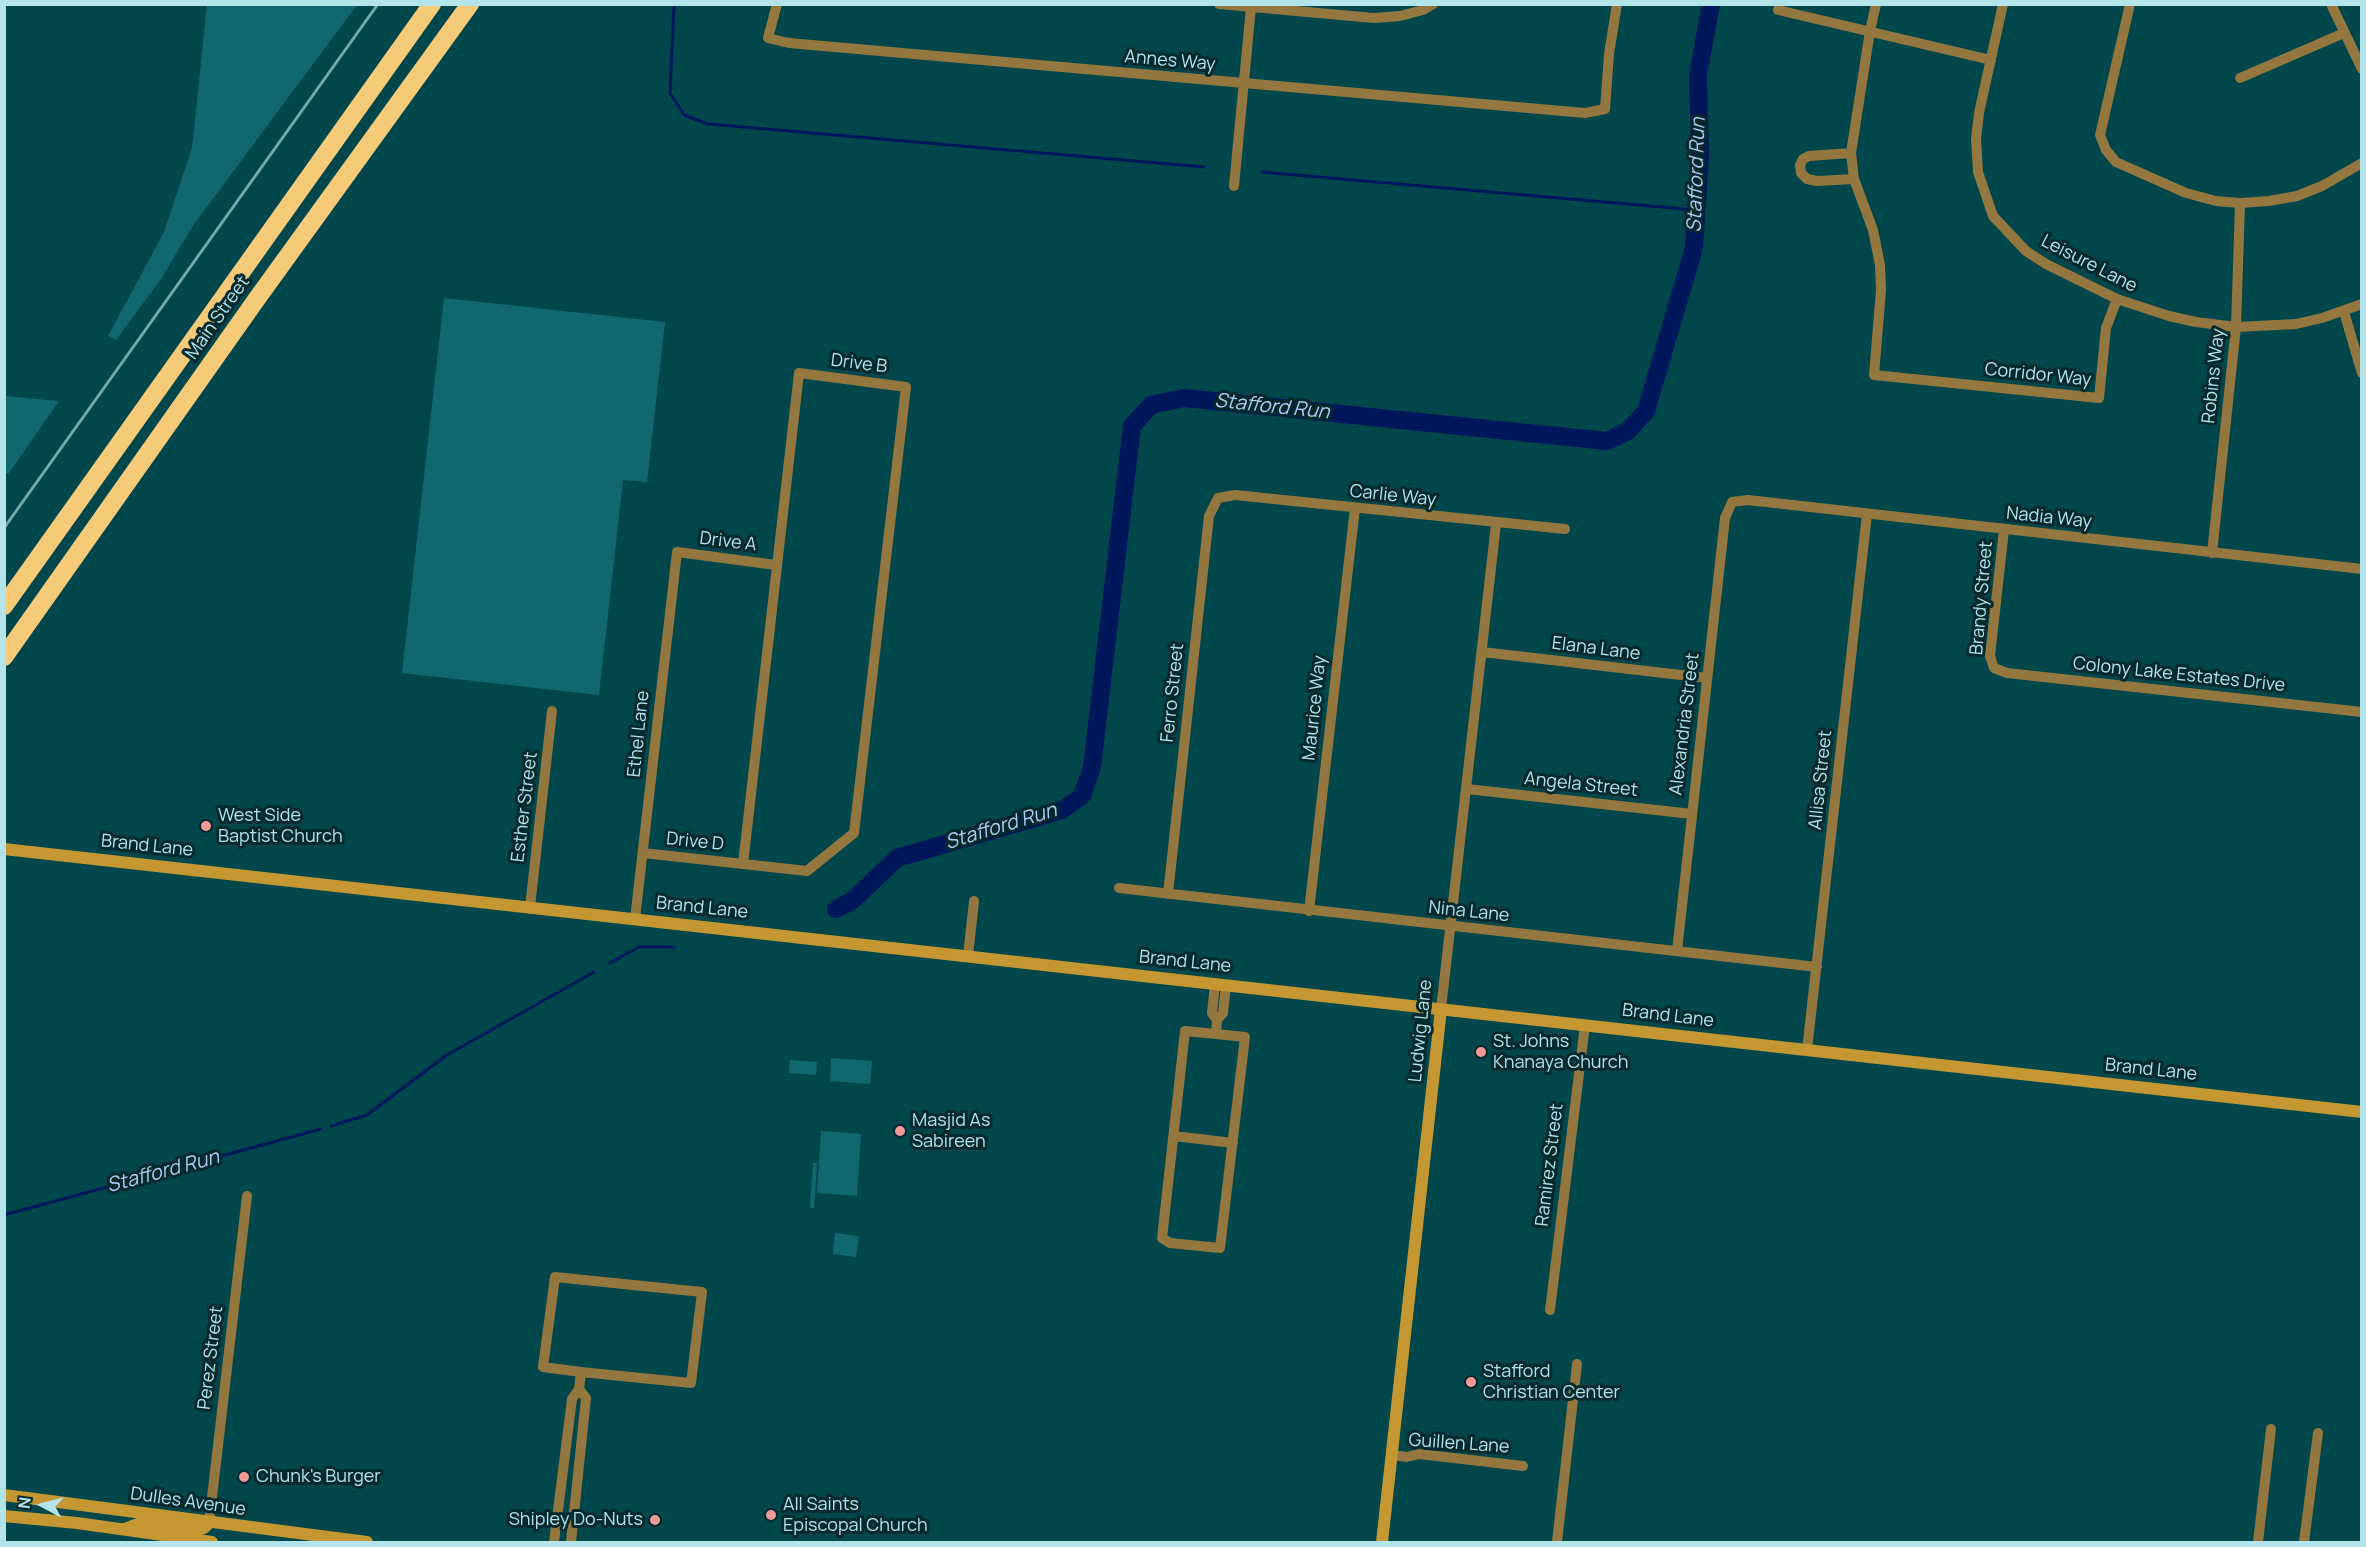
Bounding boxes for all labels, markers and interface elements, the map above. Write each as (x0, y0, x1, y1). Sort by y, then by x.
street label: Annes Way (1124, 46, 1216, 76)
water label: Stafford Run (1683, 117, 1711, 233)
street label: Leisure Lane (2037, 231, 2141, 297)
street label: Main Street (181, 272, 255, 364)
street label: Robins Way (2198, 327, 2230, 425)
street label: Drive B (830, 350, 888, 378)
street label: Corridor Way (1984, 359, 2092, 391)
water label: Stafford Run (1213, 389, 1331, 425)
street label: Carlie Way (1349, 481, 1437, 511)
street label: Nadia Way (2005, 503, 2093, 533)
street label: Drive A (698, 528, 758, 556)
street label: Brandy Street (1966, 540, 1998, 656)
street label: Elana Lane (1550, 633, 1642, 665)
street label: Ferro Street (1157, 643, 1189, 743)
street label: Alexandria Street (1666, 652, 1704, 796)
street label: Colony Lake Estates Drive (2072, 653, 2286, 697)
street label: Maurice Way (1299, 655, 1331, 761)
street label: Ethel Lane (624, 690, 654, 778)
street label: Allisa Street (1805, 729, 1837, 831)
street label: Esther Street (508, 751, 542, 863)
street label: Angela Street (1523, 768, 1639, 802)
water label: Stafford Run (942, 799, 1060, 855)
place label: West Side Baptist Church (218, 805, 343, 848)
marker: West Side Baptist Church (199, 819, 213, 833)
street label: Drive D (665, 828, 725, 856)
street label: Brand Lane (100, 830, 194, 862)
street label: Brand Lane (655, 892, 749, 924)
street label: Nina Lane (1428, 897, 1510, 927)
street label: Brand Lane (1138, 946, 1232, 978)
street label: Ludwig Lane (1405, 979, 1437, 1083)
street label: Brand Lane (1621, 1000, 1715, 1032)
place label: St. Johns Knanaya Church (1493, 1031, 1628, 1074)
marker: St. Johns Knanaya Church (1474, 1045, 1488, 1059)
street label: Brand Lane (2104, 1054, 2198, 1086)
street label: Ramirez Street (1532, 1102, 1568, 1228)
place label: Masjid As Sabireen (912, 1110, 990, 1152)
marker: Masjid As Sabireen (893, 1124, 907, 1138)
water label: Stafford Run (104, 1145, 222, 1199)
street label: Perez Street (194, 1305, 228, 1411)
place label: Stafford Christian Center (1483, 1361, 1620, 1404)
marker: Stafford Christian Center (1464, 1375, 1478, 1389)
street label: Guillen Lane (1408, 1430, 1510, 1458)
place label: Chunk's Burger (256, 1466, 381, 1488)
marker: Chunk's Burger (237, 1470, 251, 1484)
north arrow (12, 1475, 72, 1535)
street label: Dulles Avenue (129, 1483, 247, 1521)
place label: All Saints Episcopal Church (783, 1494, 928, 1537)
text: N (13, 1496, 36, 1510)
marker: All Saints Episcopal Church (764, 1508, 778, 1522)
place label: Shipley Do-Nuts (509, 1509, 643, 1531)
marker: Shipley Do-Nuts (648, 1513, 662, 1527)

